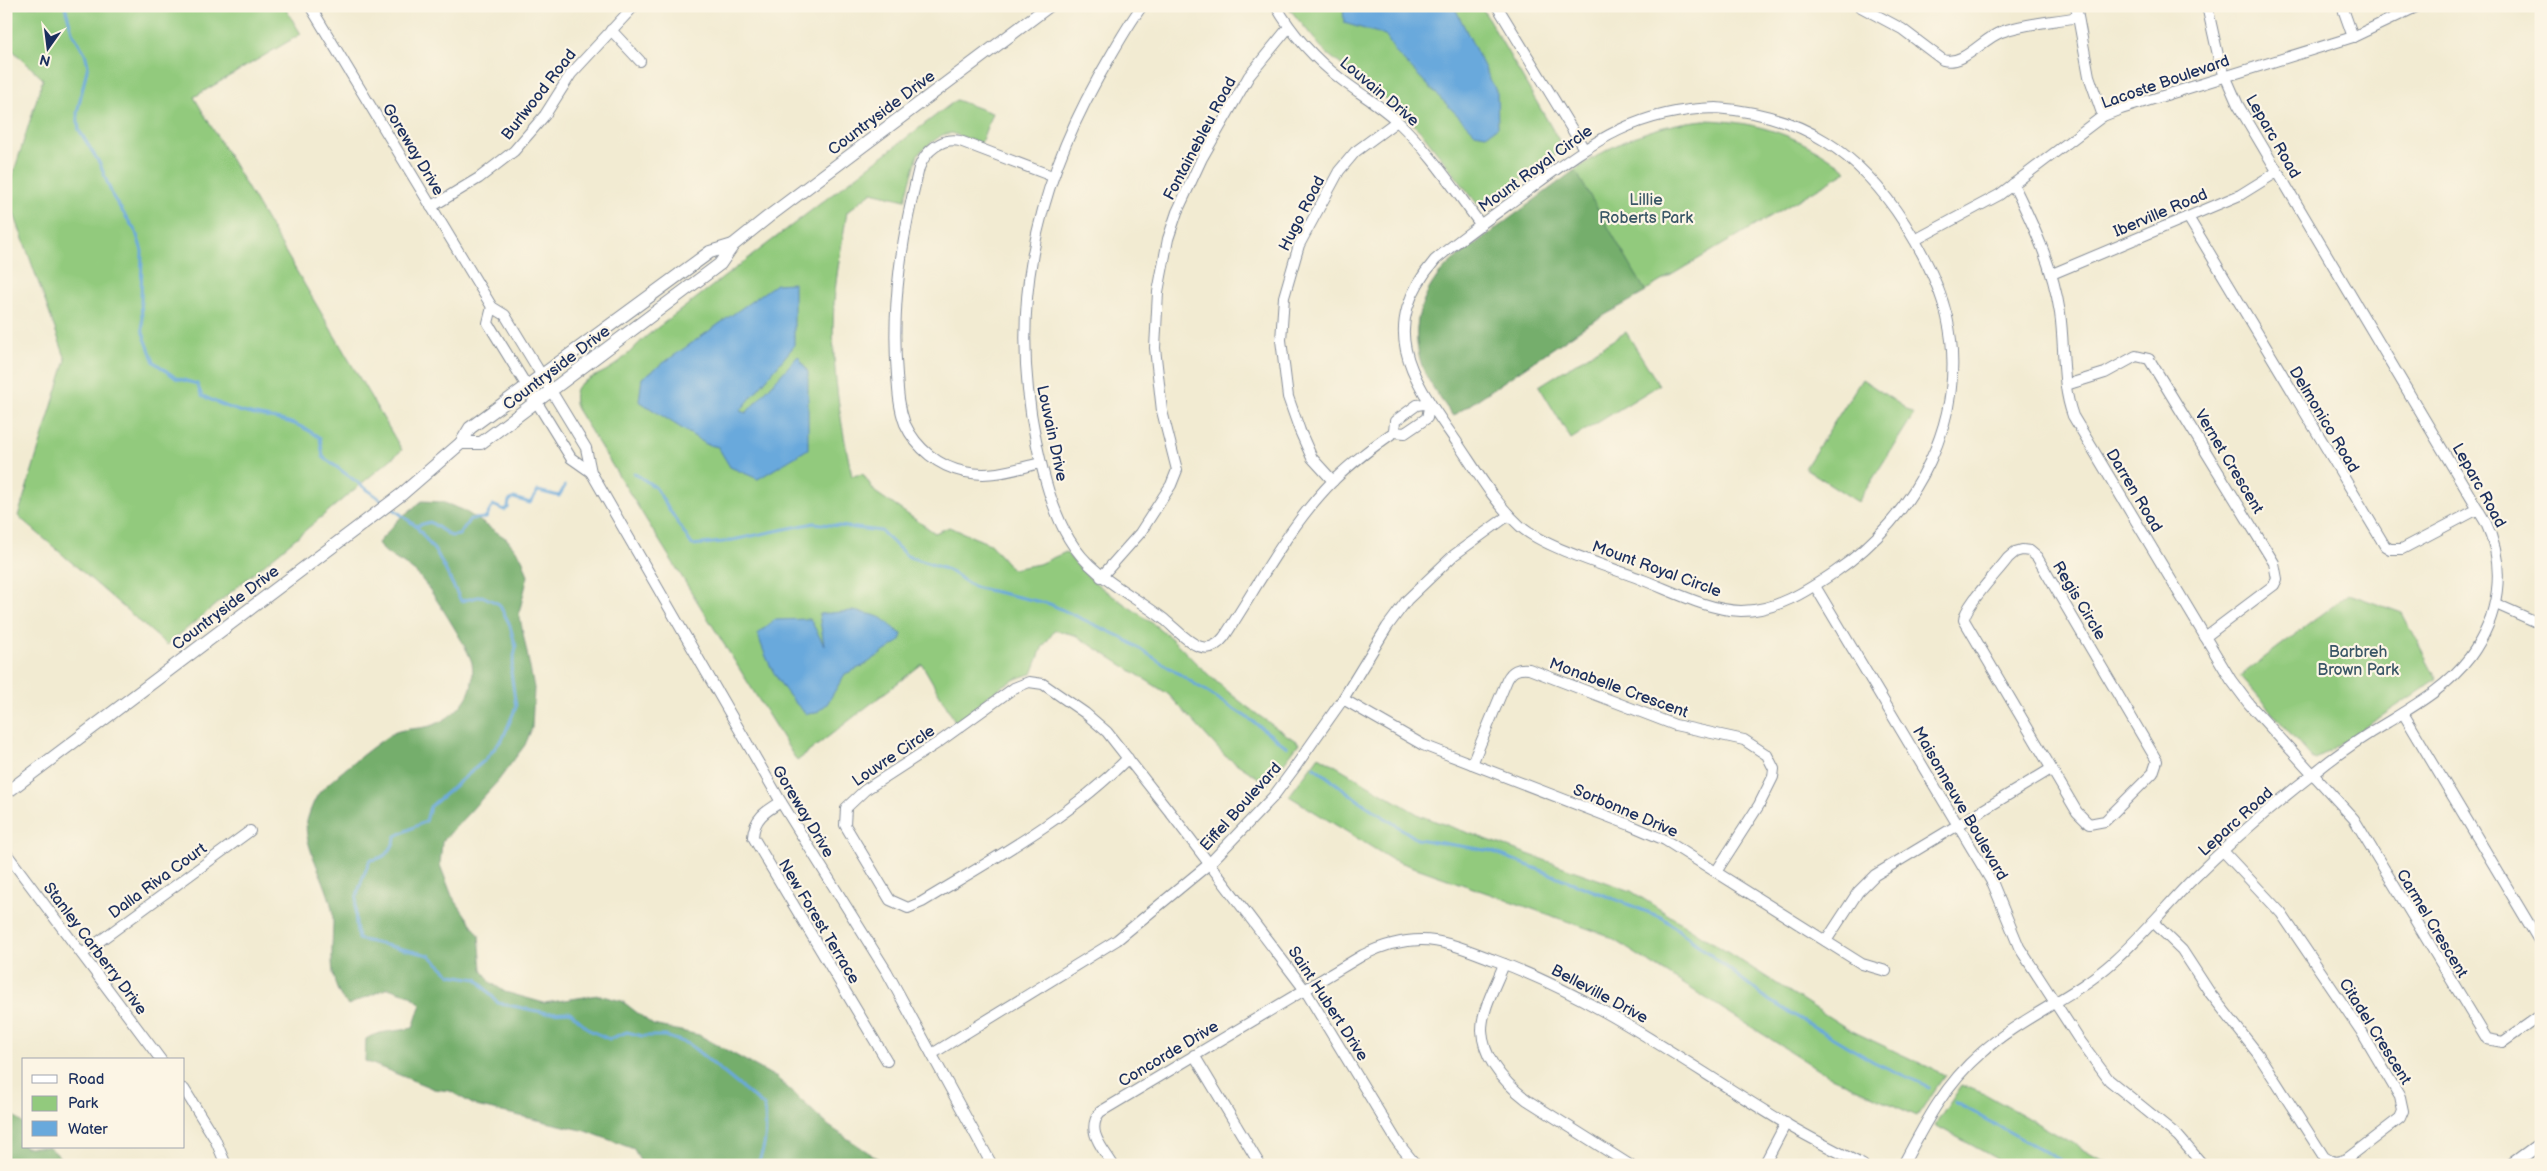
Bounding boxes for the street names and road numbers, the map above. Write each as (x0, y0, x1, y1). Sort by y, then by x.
street label: Burlwood Road (498, 46, 581, 144)
street label: Lacoste Boulevard (2099, 52, 2232, 113)
street label: Louvain Drive (1335, 53, 1423, 131)
street label: Countryside Drive (825, 66, 940, 160)
street label: Fontainebleu Road (1160, 74, 1241, 204)
street label: Leparc Road (2241, 91, 2304, 182)
street label: Goreway Drive (378, 100, 448, 200)
street label: Mount Royal Circle (1475, 121, 1597, 217)
street label: Hugo Road (1275, 173, 1329, 255)
street label: Iberville Road (2111, 185, 2210, 242)
street label: Countryside Drive (500, 321, 615, 415)
street label: Delmonico Road (2285, 363, 2363, 476)
street label: Louvain Drive (1032, 383, 1071, 484)
street label: Vernet Crescent (2190, 406, 2267, 517)
street label: Leparc Road (2448, 440, 2510, 531)
street label: Darren Road (2102, 446, 2166, 536)
street label: Mount Royal Circle (1589, 537, 1724, 602)
street label: Regis Circle (2048, 558, 2110, 644)
street label: Countryside Drive (169, 561, 284, 655)
street label: Monabelle Crescent (1546, 654, 1691, 722)
street label: Louvre Circle (849, 721, 939, 791)
street label: Maisonneuve Boulevard (1908, 724, 2011, 884)
street label: Eiffel Boulevard (1196, 759, 1286, 855)
street label: Goreway Drive (768, 762, 838, 862)
street label: Sorbonne Drive (1570, 781, 1681, 842)
street label: Leparc Road (2195, 784, 2277, 860)
street label: Dalla Riva Court (105, 839, 211, 923)
street label: New Forest Terrace (774, 856, 864, 988)
street label: Carmel Crescent (2392, 866, 2472, 981)
street label: Stanley Carberry Drive (39, 879, 151, 1019)
street label: Saint Hubert Drive (1284, 943, 1372, 1065)
street label: Belleville Drive (1548, 961, 1651, 1028)
street label: Citadel Crescent (2335, 975, 2415, 1088)
street label: Concorde Drive (1115, 1017, 1223, 1092)

